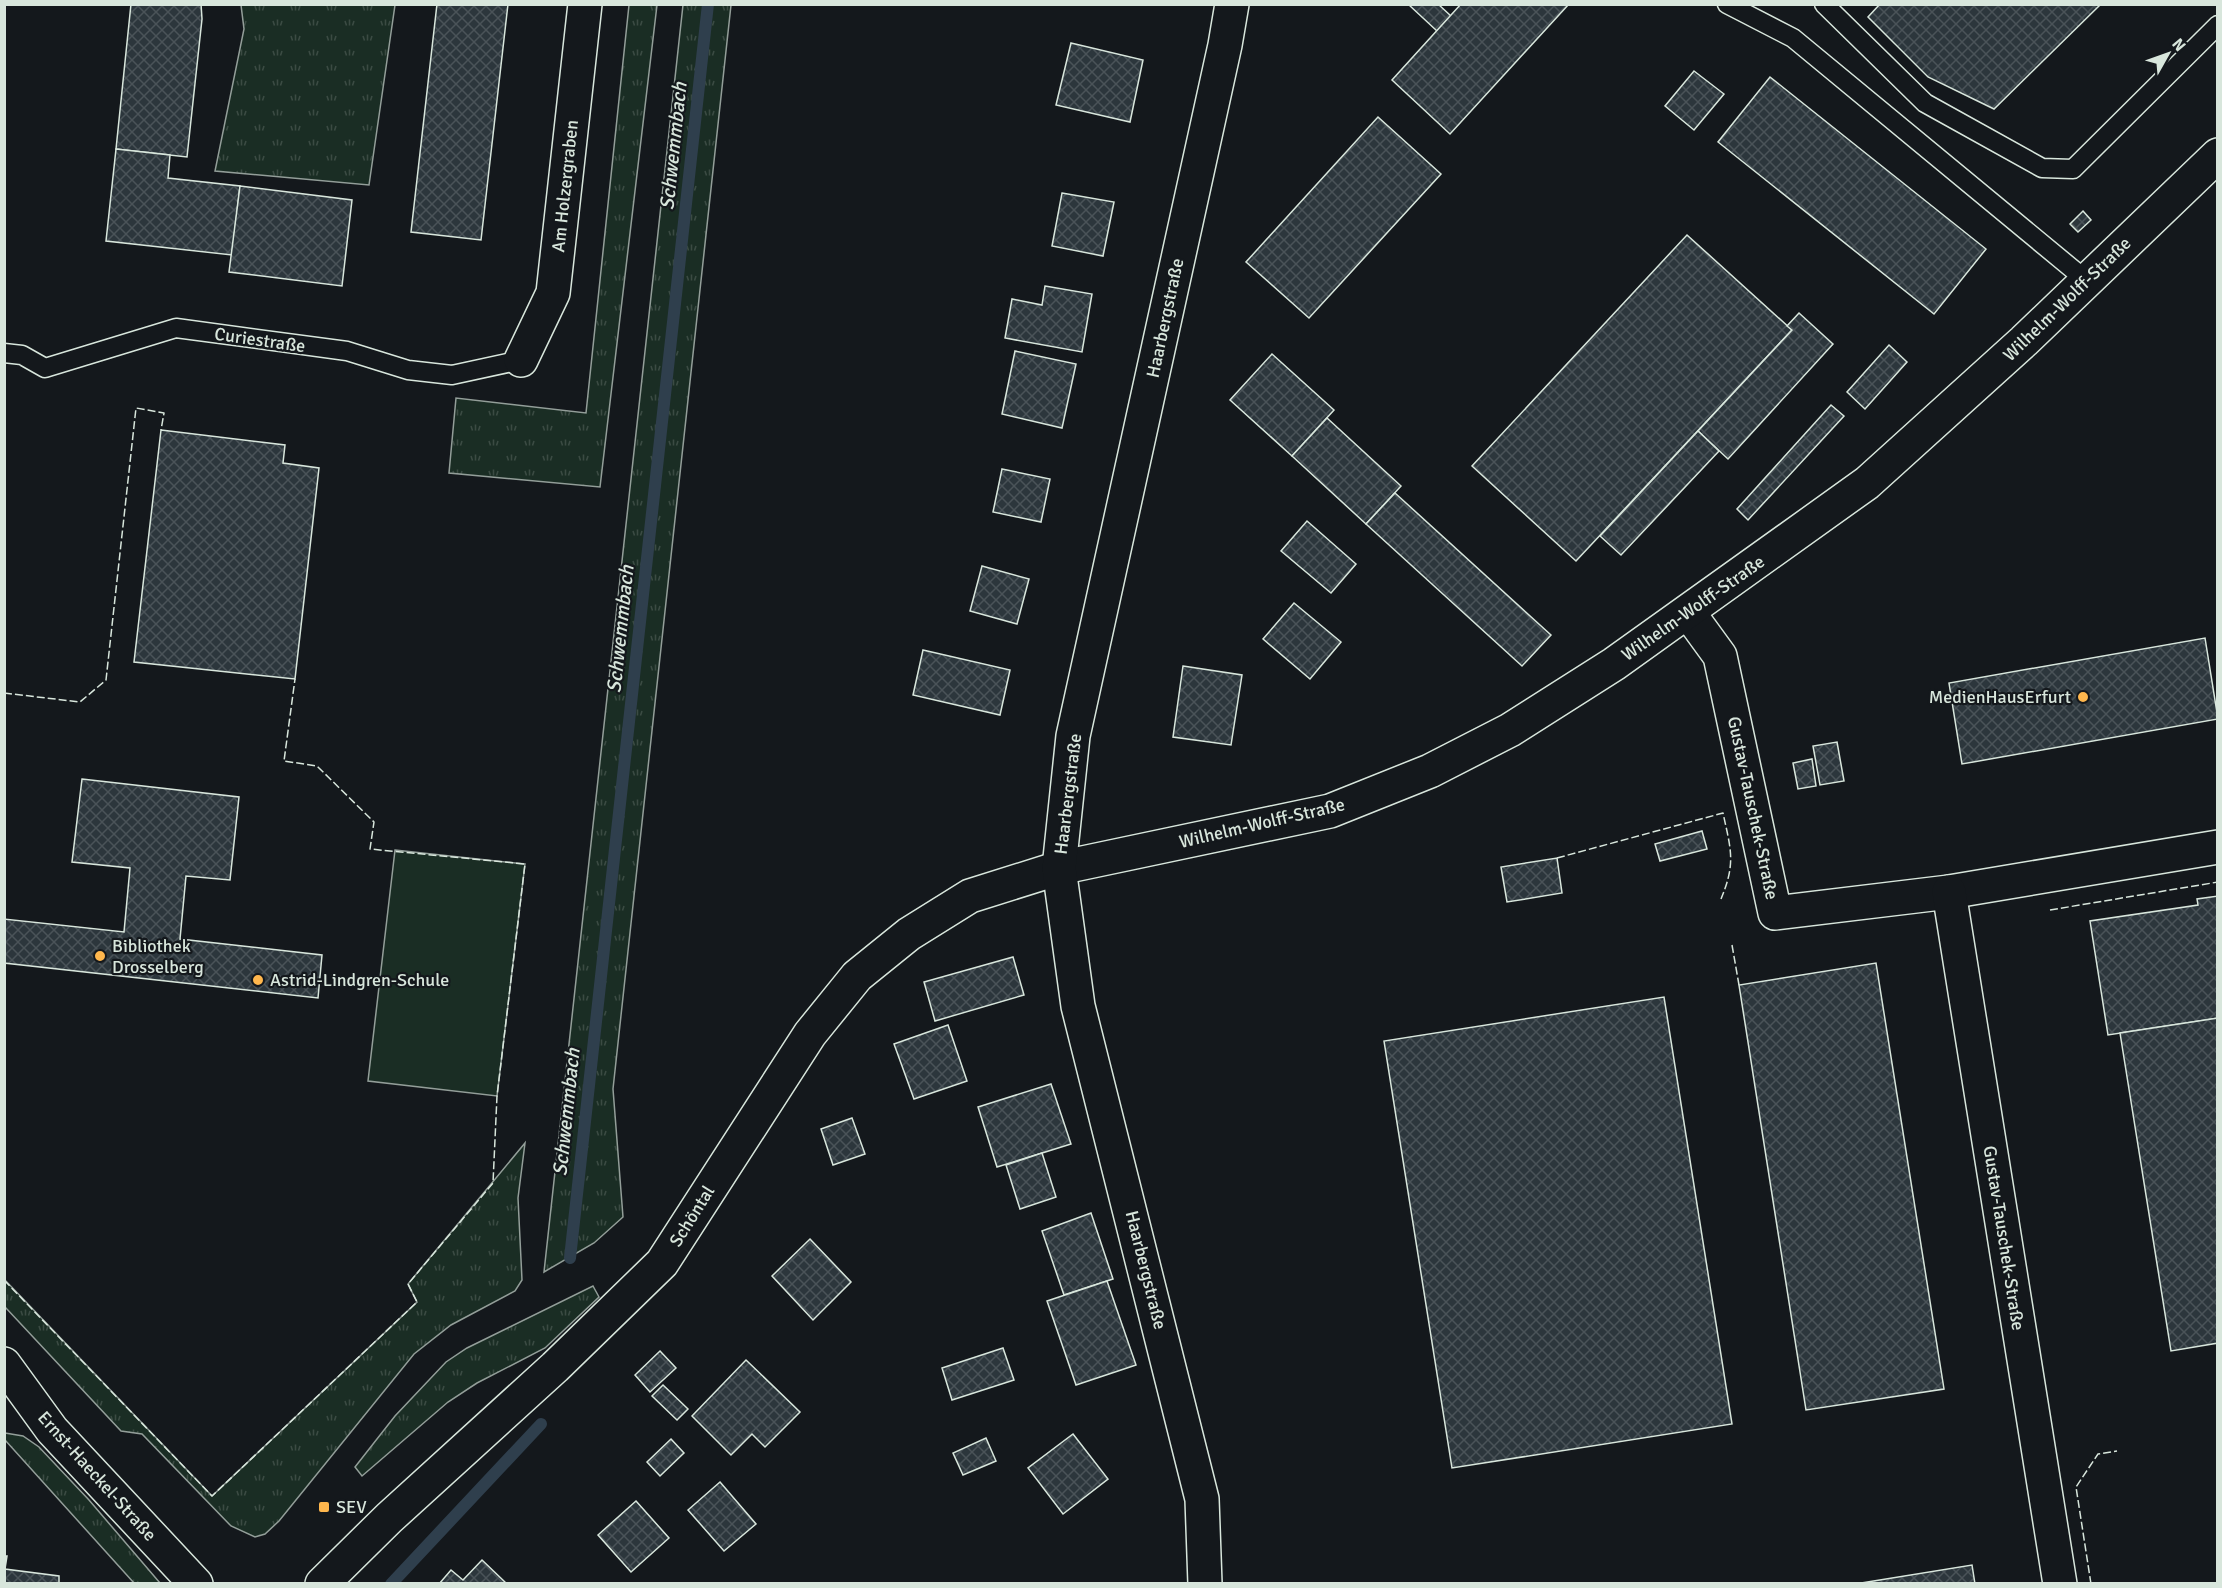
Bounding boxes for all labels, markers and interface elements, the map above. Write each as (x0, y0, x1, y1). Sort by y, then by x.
north arrow (2138, 24, 2198, 84)
text: N (2167, 34, 2190, 56)
water label: Schwemmbach (654, 80, 693, 211)
street label: Am Holzergraben (547, 119, 583, 253)
street label: Wilhelm-Wolff-Straße (1998, 232, 2136, 366)
street label: Haarbergstraße (1142, 256, 1188, 380)
street label: Curiestraße (213, 323, 307, 357)
street label: Wilhelm-Wolff-Straße (1617, 550, 1769, 666)
water label: Schwemmbach (601, 563, 640, 694)
place label: MedienHausErfurt (1929, 686, 2071, 708)
marker: MedienHausErfurt (2076, 690, 2090, 704)
street label: Gustav-Tauschek-Straße (1723, 714, 1783, 902)
street label: Haarbergstraße (1050, 732, 1086, 856)
street label: Wilhelm-Wolff-Straße (1177, 793, 1347, 853)
place label: Bibliothek Drosselberg (112, 935, 204, 978)
marker: Bibliothek Drosselberg (93, 949, 107, 963)
place label: Astrid-Lindgren-Schule (270, 969, 449, 991)
marker: Astrid-Lindgren-Schule (251, 973, 265, 987)
water label: Schwemmbach (547, 1046, 586, 1177)
street label: Gustav-Tauschek-Straße (1979, 1144, 2029, 1332)
street label: Schöntal (665, 1181, 719, 1251)
street label: Haarbergstraße (1121, 1208, 1171, 1332)
street label: Ernst-Haeckel-Straße (33, 1407, 161, 1545)
place label: SEV (336, 1496, 367, 1518)
marker: SEV (317, 1500, 331, 1514)

